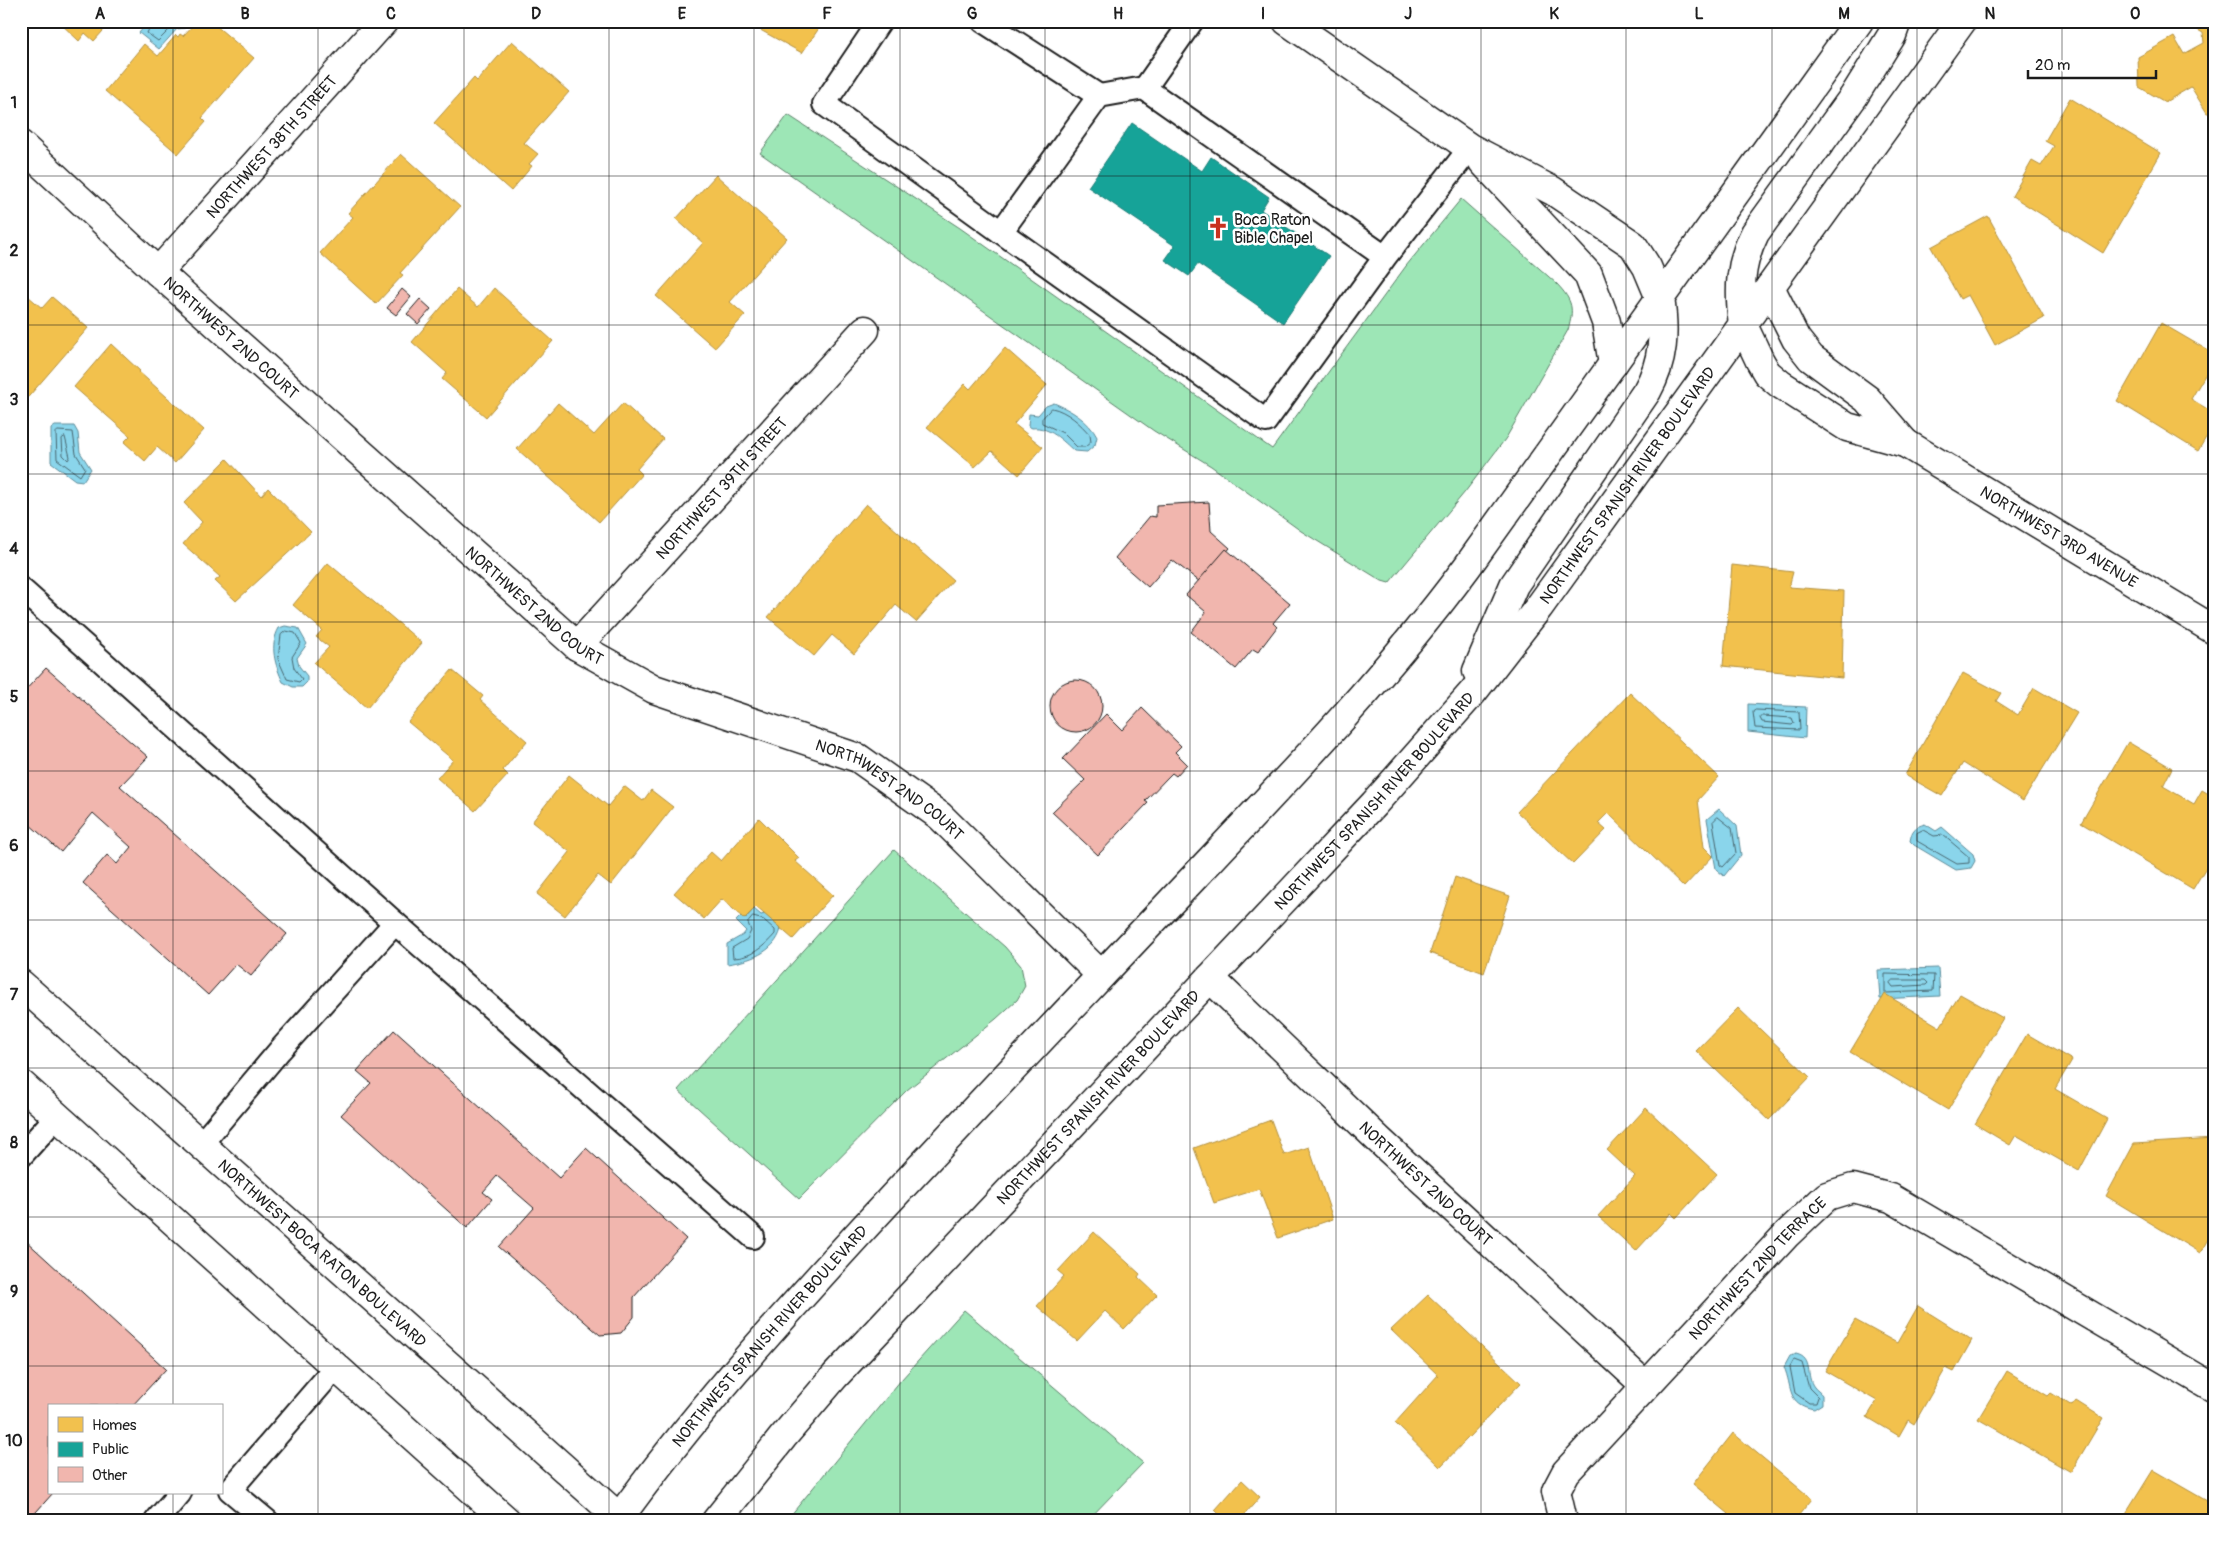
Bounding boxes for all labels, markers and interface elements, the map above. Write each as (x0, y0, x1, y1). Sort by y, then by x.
text: A (95, 4, 106, 24)
text: B (240, 4, 250, 24)
text: C (386, 4, 396, 24)
text: D (531, 4, 541, 24)
text: E (678, 4, 687, 24)
text: F (822, 4, 832, 24)
text: G (967, 4, 978, 24)
text: H (1113, 4, 1123, 24)
text: I (1261, 4, 1265, 24)
text: J (1404, 4, 1412, 24)
text: K (1549, 4, 1559, 24)
text: L (1694, 4, 1704, 24)
text: M (1838, 4, 1850, 24)
text: N (1985, 4, 1996, 24)
text: O (2130, 4, 2140, 24)
scale bar (2028, 48, 2155, 80)
text: 20 m (2035, 56, 2070, 75)
street label: NORTHWEST 38TH STREET (202, 71, 341, 223)
text: 1 (11, 93, 17, 113)
place label: Boca Raton Bible Chapel (1234, 210, 1313, 248)
church icon: Boca Raton Bible Chapel (1205, 215, 1231, 241)
text: 2 (10, 241, 19, 261)
street label: NORTHWEST 2ND COURT (159, 273, 302, 404)
street label: NORTHWEST SPANISH RIVER BOULEVARD (1535, 363, 1720, 608)
text: 3 (10, 390, 19, 410)
street label: NORTHWEST 39TH STREET (652, 413, 792, 564)
street label: NORTHWEST 3RD AVENUE (1976, 482, 2142, 593)
text: 4 (9, 539, 19, 559)
street label: NORTHWEST 2ND COURT (461, 542, 607, 670)
text: 5 (10, 687, 19, 707)
street label: NORTHWEST SPANISH RIVER BOULEVARD (1270, 688, 1479, 914)
street label: NORTHWEST 2ND COURT (813, 735, 968, 845)
text: 6 (9, 836, 19, 856)
text: 7 (10, 985, 19, 1005)
street label: NORTHWEST SPANISH RIVER BOULEVARD (993, 986, 1205, 1209)
street label: NORTHWEST 2ND COURT (1355, 1117, 1496, 1251)
text: 8 (10, 1133, 18, 1153)
street label: NORTHWEST BOCA RATON BOULEVARD (213, 1155, 430, 1352)
street label: NORTHWEST 2ND TERRACE (1685, 1193, 1831, 1344)
street label: NORTHWEST SPANISH RIVER BOULEVARD (668, 1221, 872, 1451)
text: 9 (10, 1282, 18, 1302)
legend (48, 1404, 222, 1494)
text: Homes (92, 1416, 137, 1435)
text: 10 (5, 1431, 23, 1451)
text: Public (92, 1440, 129, 1459)
text: Other (92, 1466, 128, 1485)

